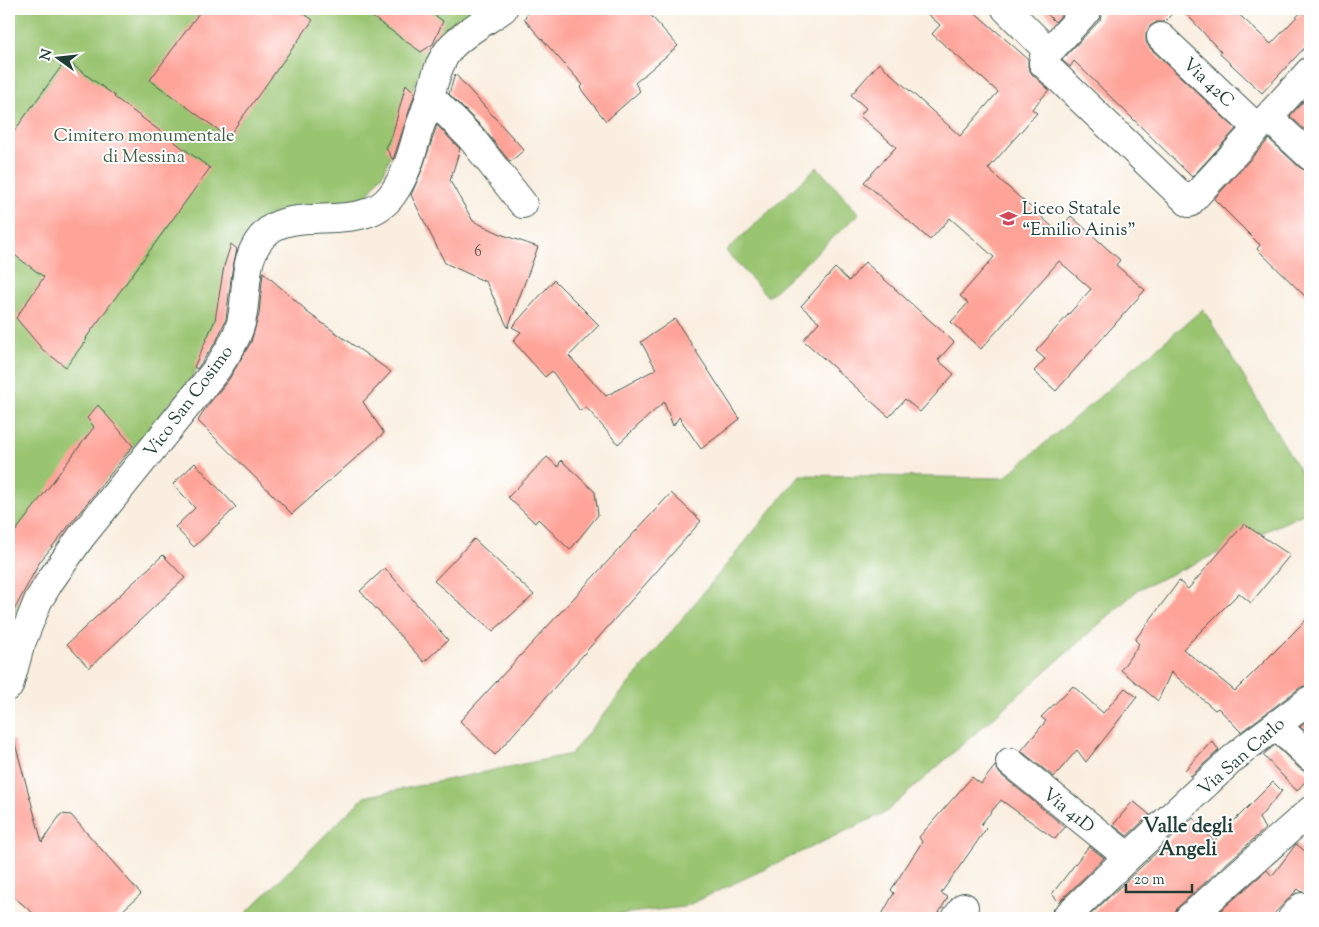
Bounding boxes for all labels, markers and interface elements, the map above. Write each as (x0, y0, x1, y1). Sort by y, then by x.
north arrow (32, 32, 82, 82)
text: N (36, 47, 58, 63)
street label: Via 42C (1176, 53, 1239, 114)
park label: Cimitero monumentale di Messina (54, 124, 234, 171)
place label: Liceo Statale “Emilio Ainis” (1022, 197, 1136, 244)
school or university icon: Liceo Statale “Emilio Ainis” (998, 208, 1018, 228)
house number: 6 (474, 242, 482, 263)
street label: Vico San Cosimo (139, 341, 241, 464)
street label: Via San Carlo (1193, 712, 1292, 803)
street label: Via 41D (1036, 783, 1099, 841)
district label: Valle degli Angeli (1143, 813, 1233, 865)
scale bar (1126, 862, 1193, 894)
text: 20 m (1134, 870, 1165, 891)

